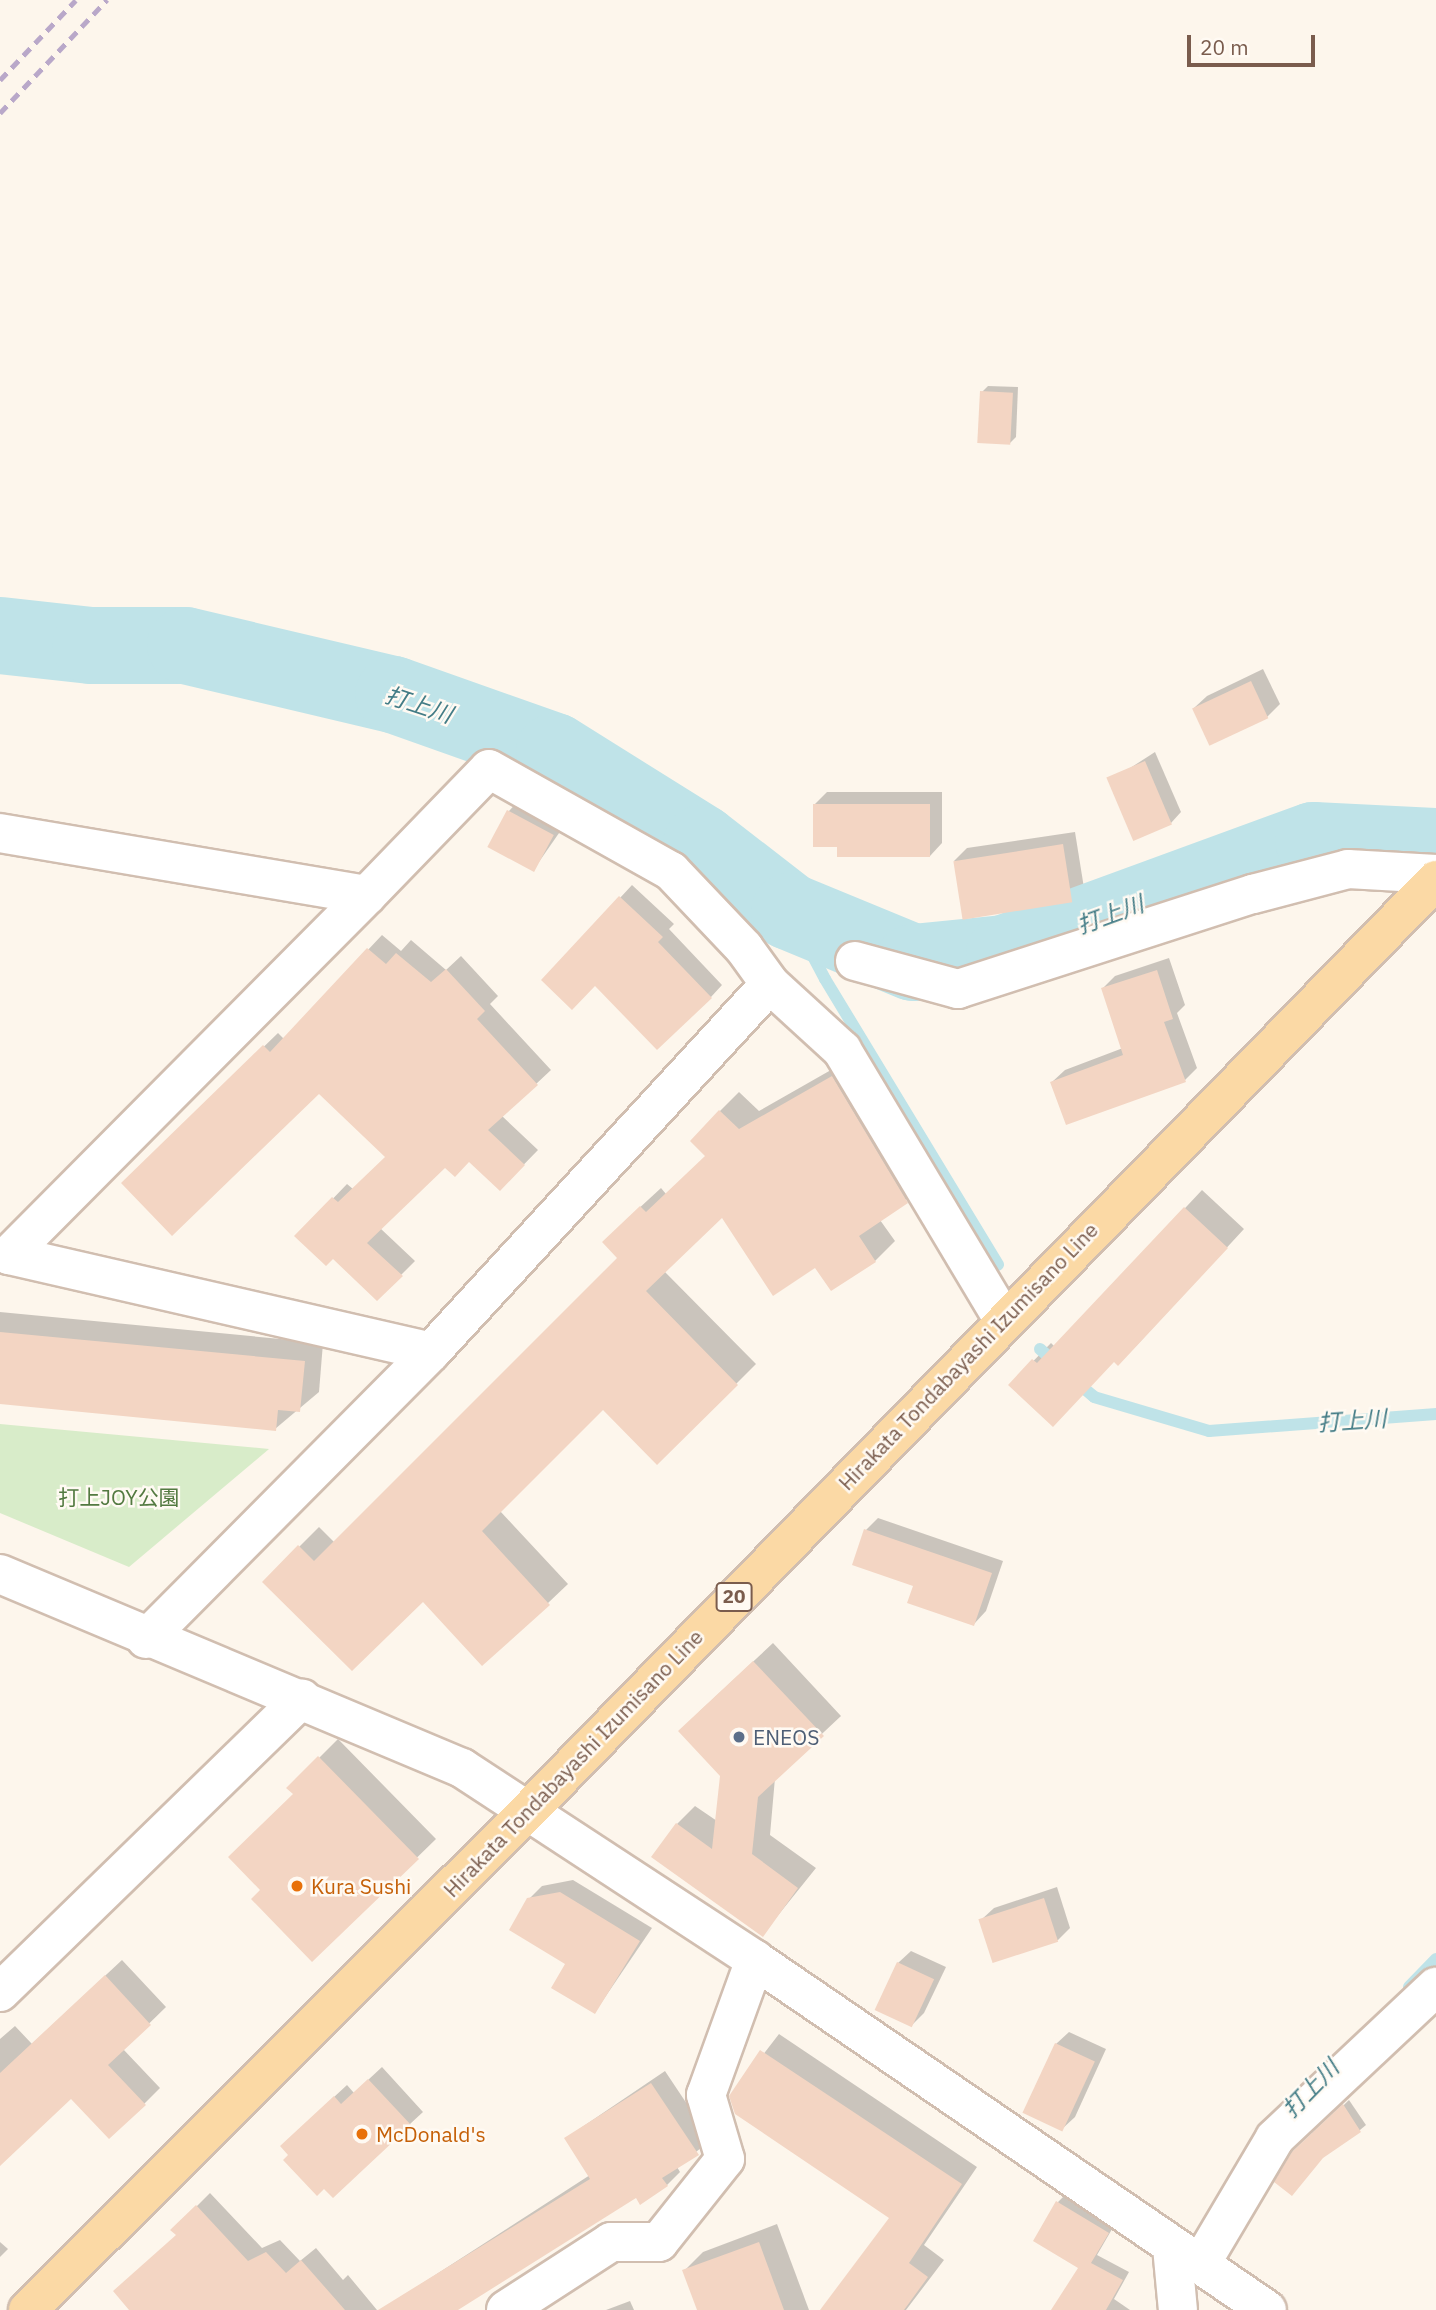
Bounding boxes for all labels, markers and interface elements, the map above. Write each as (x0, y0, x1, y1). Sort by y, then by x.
scale bar (1191, 21, 1319, 65)
text: 20 m (1200, 33, 1249, 61)
water label: 打上川 (382, 680, 456, 728)
water label: 打上川 (1073, 889, 1147, 939)
street label: Hirakata Tondabayashi Izumisano Line (833, 1217, 1103, 1495)
water label: 打上川 (1317, 1404, 1387, 1436)
park label: 打上JOY公園 (58, 1484, 180, 1510)
road number: 20 (715, 1582, 753, 1612)
street label: Hirakata Tondabayashi Izumisano Line (438, 1624, 708, 1902)
place label: ENEOS (753, 1724, 819, 1750)
marker: ENEOS (731, 1729, 747, 1745)
place label: Kura Sushi (311, 1873, 411, 1899)
marker: Kura Sushi (289, 1878, 305, 1894)
water label: 打上川 (1276, 2054, 1344, 2122)
place label: McDonald's (376, 2121, 486, 2147)
marker: McDonald's (354, 2126, 370, 2142)

